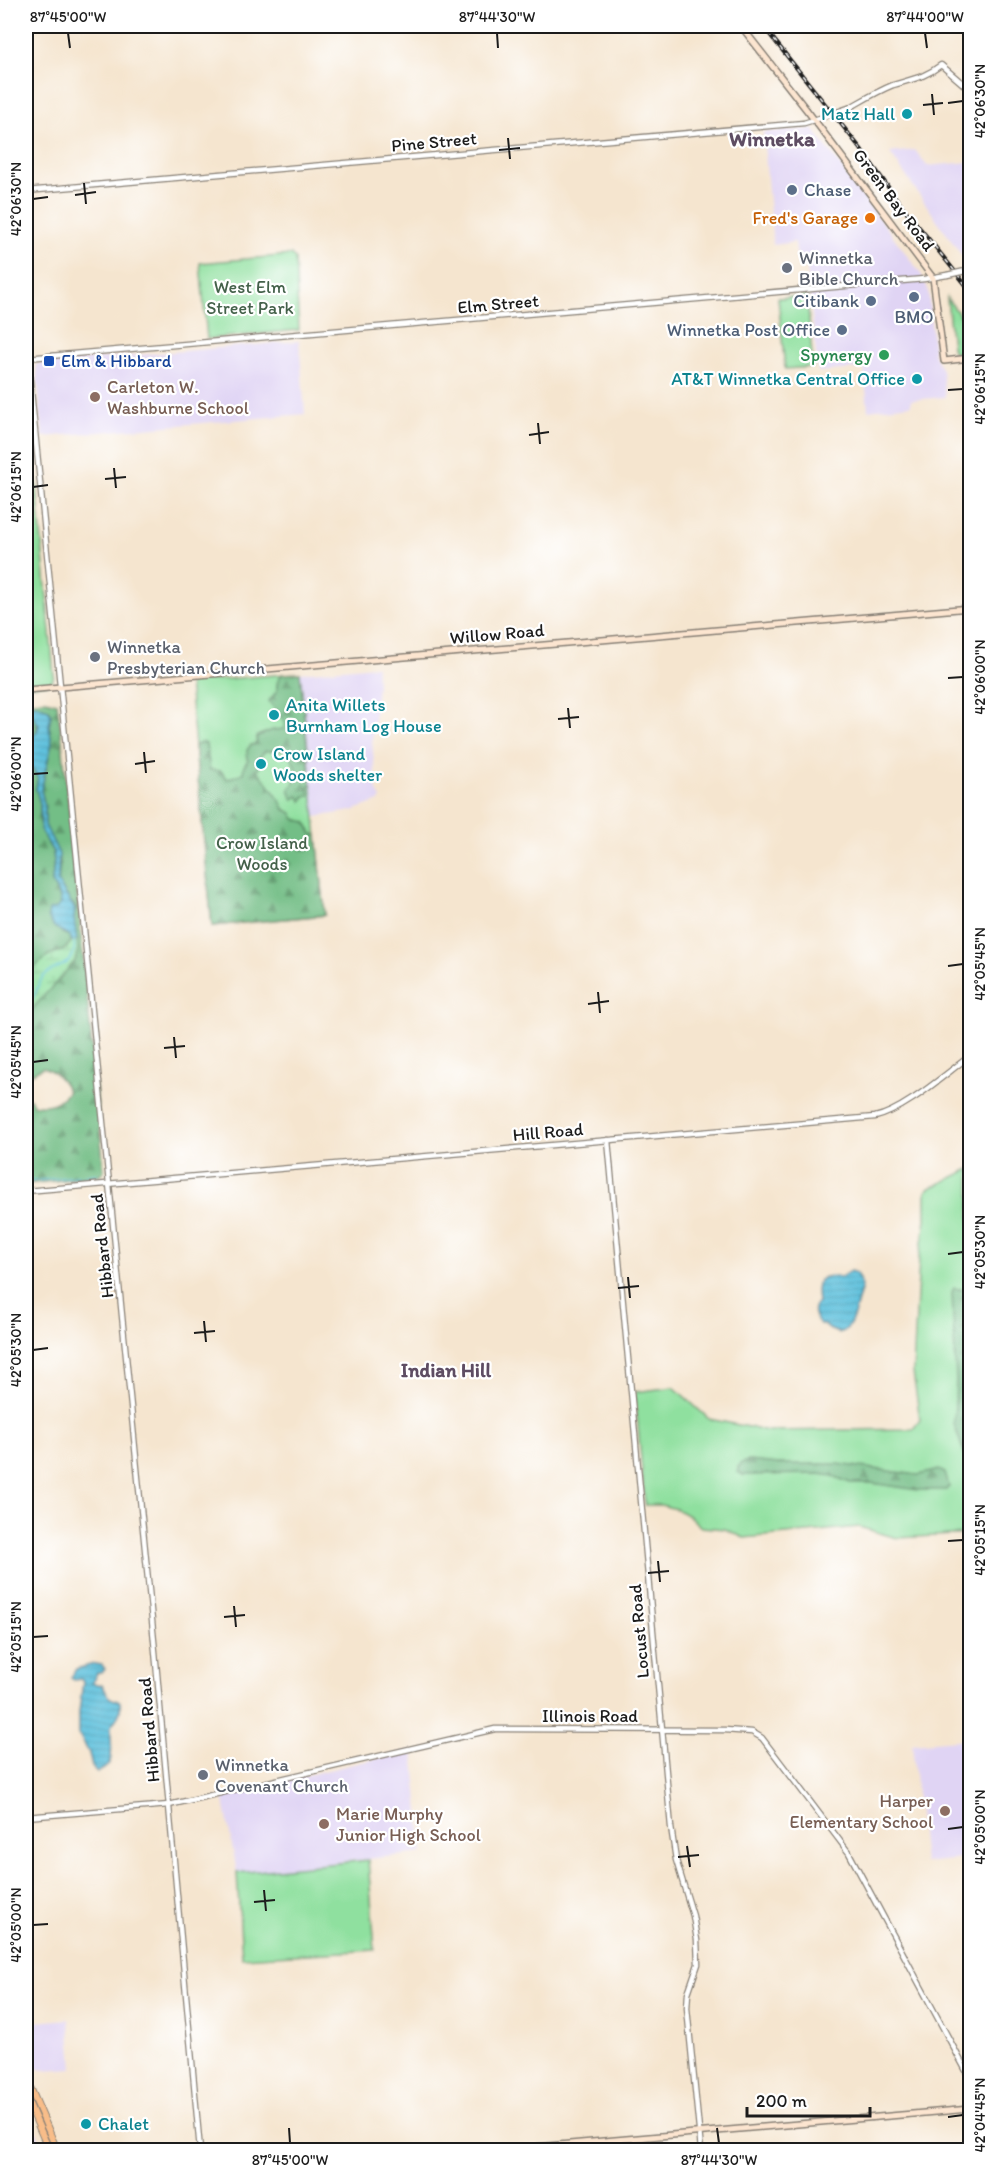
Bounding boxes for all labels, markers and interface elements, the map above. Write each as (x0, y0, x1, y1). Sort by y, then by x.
text: 87°45'00"W (30, 8, 106, 26)
text: 87°44'30"W (459, 8, 535, 26)
text: 87°44'00"W (886, 8, 964, 26)
text: 42°06'30"N (971, 64, 989, 138)
place label: Matz Hall (821, 103, 895, 125)
marker: Matz Hall (900, 107, 914, 121)
district label: Winnetka (729, 126, 816, 151)
street label: Pine Street (390, 127, 478, 157)
street label: Green Bay Road (848, 144, 940, 256)
text: 42°06'30"N (7, 162, 25, 236)
place label: Chase (804, 179, 851, 201)
marker: Chase (785, 183, 799, 197)
place label: Fred's Garage (753, 207, 858, 229)
marker: Fred's Garage (863, 211, 877, 225)
place label: Winnetka Bible Church (799, 247, 899, 290)
marker: Winnetka Bible Church (780, 261, 794, 275)
park label: West Elm Street Park (206, 276, 294, 319)
street label: Elm Street (456, 289, 540, 319)
place label: Citibank (793, 290, 860, 312)
marker: BMO (907, 290, 921, 304)
marker: Citibank (864, 294, 878, 308)
place label: BMO (894, 306, 934, 328)
place label: Winnetka Post Office (667, 319, 830, 341)
marker: Winnetka Post Office (835, 323, 849, 337)
place label: Spynergy (800, 344, 872, 366)
marker: Spynergy (877, 348, 891, 362)
place label: Elm & Hibbard (61, 350, 172, 372)
text: 42°06'15"N (971, 353, 989, 425)
marker: Elm & Hibbard (42, 354, 56, 368)
place label: AT&T Winnetka Central Office (671, 368, 905, 390)
marker: AT&T Winnetka Central Office (910, 372, 924, 386)
place label: Carleton W. Washburne School (107, 376, 249, 419)
marker: Carleton W. Washburne School (88, 390, 102, 404)
text: 42°06'15"N (7, 451, 25, 523)
street label: Willow Road (449, 619, 545, 649)
place label: Winnetka Presbyterian Church (107, 636, 265, 679)
text: 42°06'00"N (971, 639, 989, 715)
marker: Winnetka Presbyterian Church (88, 650, 102, 664)
place label: Anita Willets Burnham Log House (286, 694, 442, 737)
marker: Anita Willets Burnham Log House (267, 708, 281, 722)
text: 42°06'00"N (7, 736, 25, 812)
place label: Crow Island Woods shelter (273, 743, 383, 786)
marker: Crow Island Woods shelter (254, 757, 268, 771)
park label: Crow Island Woods (216, 832, 308, 875)
text: 42°05'45"N (971, 927, 989, 1001)
text: 42°05'45"N (7, 1025, 25, 1099)
street label: Hill Road (512, 1118, 584, 1146)
street label: Hibbard Road (86, 1192, 118, 1299)
text: 42°05'30"N (971, 1215, 989, 1289)
text: 42°05'30"N (7, 1313, 25, 1387)
district label: Indian Hill (401, 1358, 492, 1382)
text: 42°05'15"N (971, 1504, 989, 1576)
street label: Locust Road (624, 1583, 654, 1679)
text: 42°05'15"N (7, 1601, 25, 1673)
street label: Hibbard Road (133, 1676, 165, 1783)
street label: Illinois Road (542, 1705, 638, 1727)
place label: Winnetka Covenant Church (215, 1754, 348, 1797)
marker: Winnetka Covenant Church (196, 1768, 210, 1782)
text: 42°05'00"N (971, 1789, 989, 1865)
place label: Harper Elementary School (789, 1790, 934, 1833)
place label: Marie Murphy Junior High School (336, 1803, 481, 1846)
marker: Harper Elementary School (938, 1804, 952, 1818)
marker: Marie Murphy Junior High School (317, 1817, 331, 1831)
text: 42°05'00"N (7, 1887, 25, 1963)
text: 42°04'45"N (971, 2078, 989, 2152)
scale bar (747, 2080, 870, 2118)
text: 200 m (756, 2090, 807, 2112)
place label: Chalet (98, 2113, 149, 2135)
marker: Chalet (79, 2117, 93, 2131)
text: 87°45'00"W (252, 2151, 328, 2169)
text: 87°44'30"W (681, 2151, 757, 2169)

